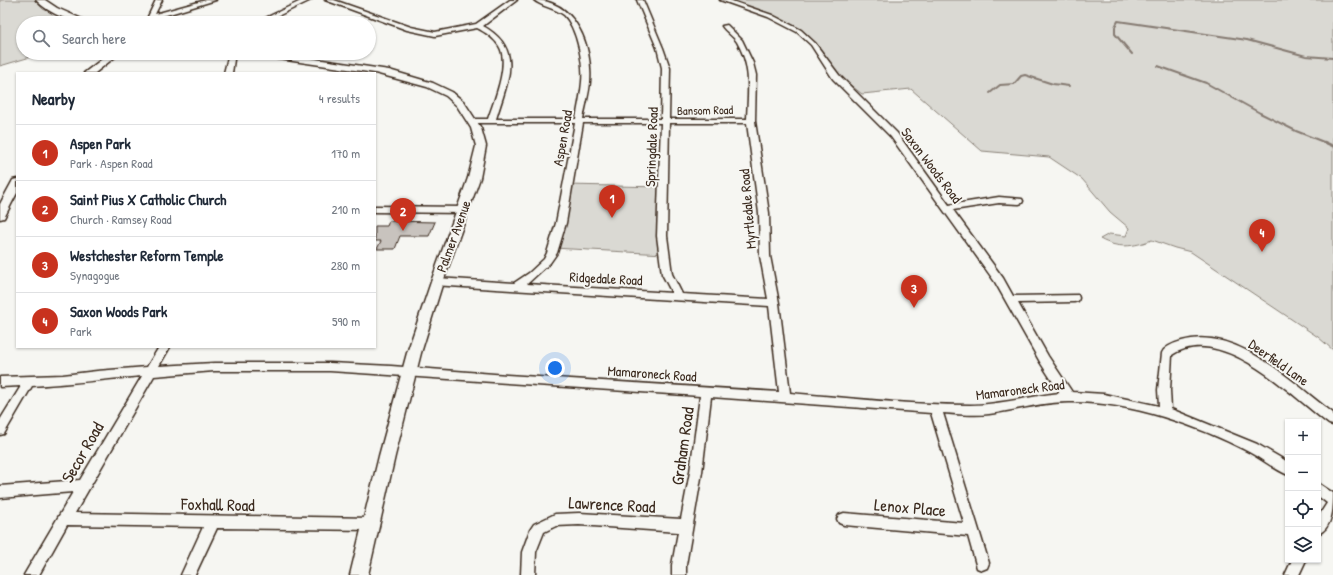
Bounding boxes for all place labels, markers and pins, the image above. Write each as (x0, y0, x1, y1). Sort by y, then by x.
pin: 1 (599, 185, 625, 218)
pin: 2 (390, 198, 416, 231)
pin: 4 (1249, 219, 1275, 252)
pin: 3 (901, 275, 927, 308)

